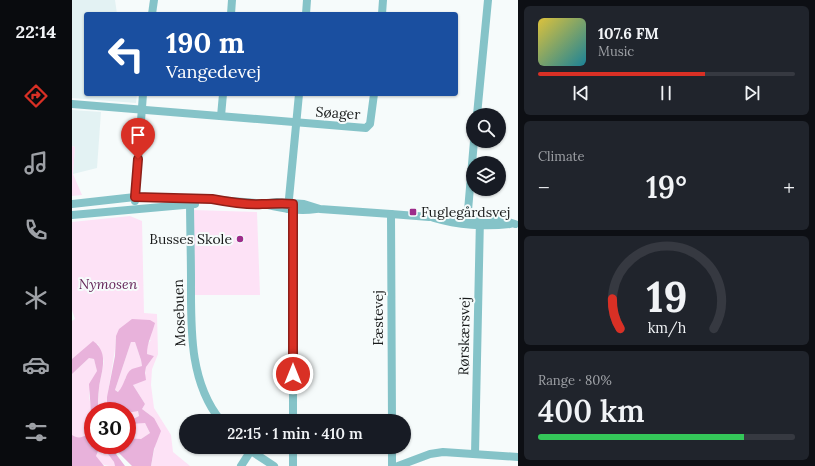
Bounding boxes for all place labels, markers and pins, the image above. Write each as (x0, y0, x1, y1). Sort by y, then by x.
pin (121, 118, 155, 159)
place label: Fuglegårdsvej (421, 203, 510, 221)
marker: Fuglegårdsvej (408, 207, 418, 217)
place label: Busses Skole (149, 230, 232, 248)
marker: Busses Skole (235, 234, 245, 244)

